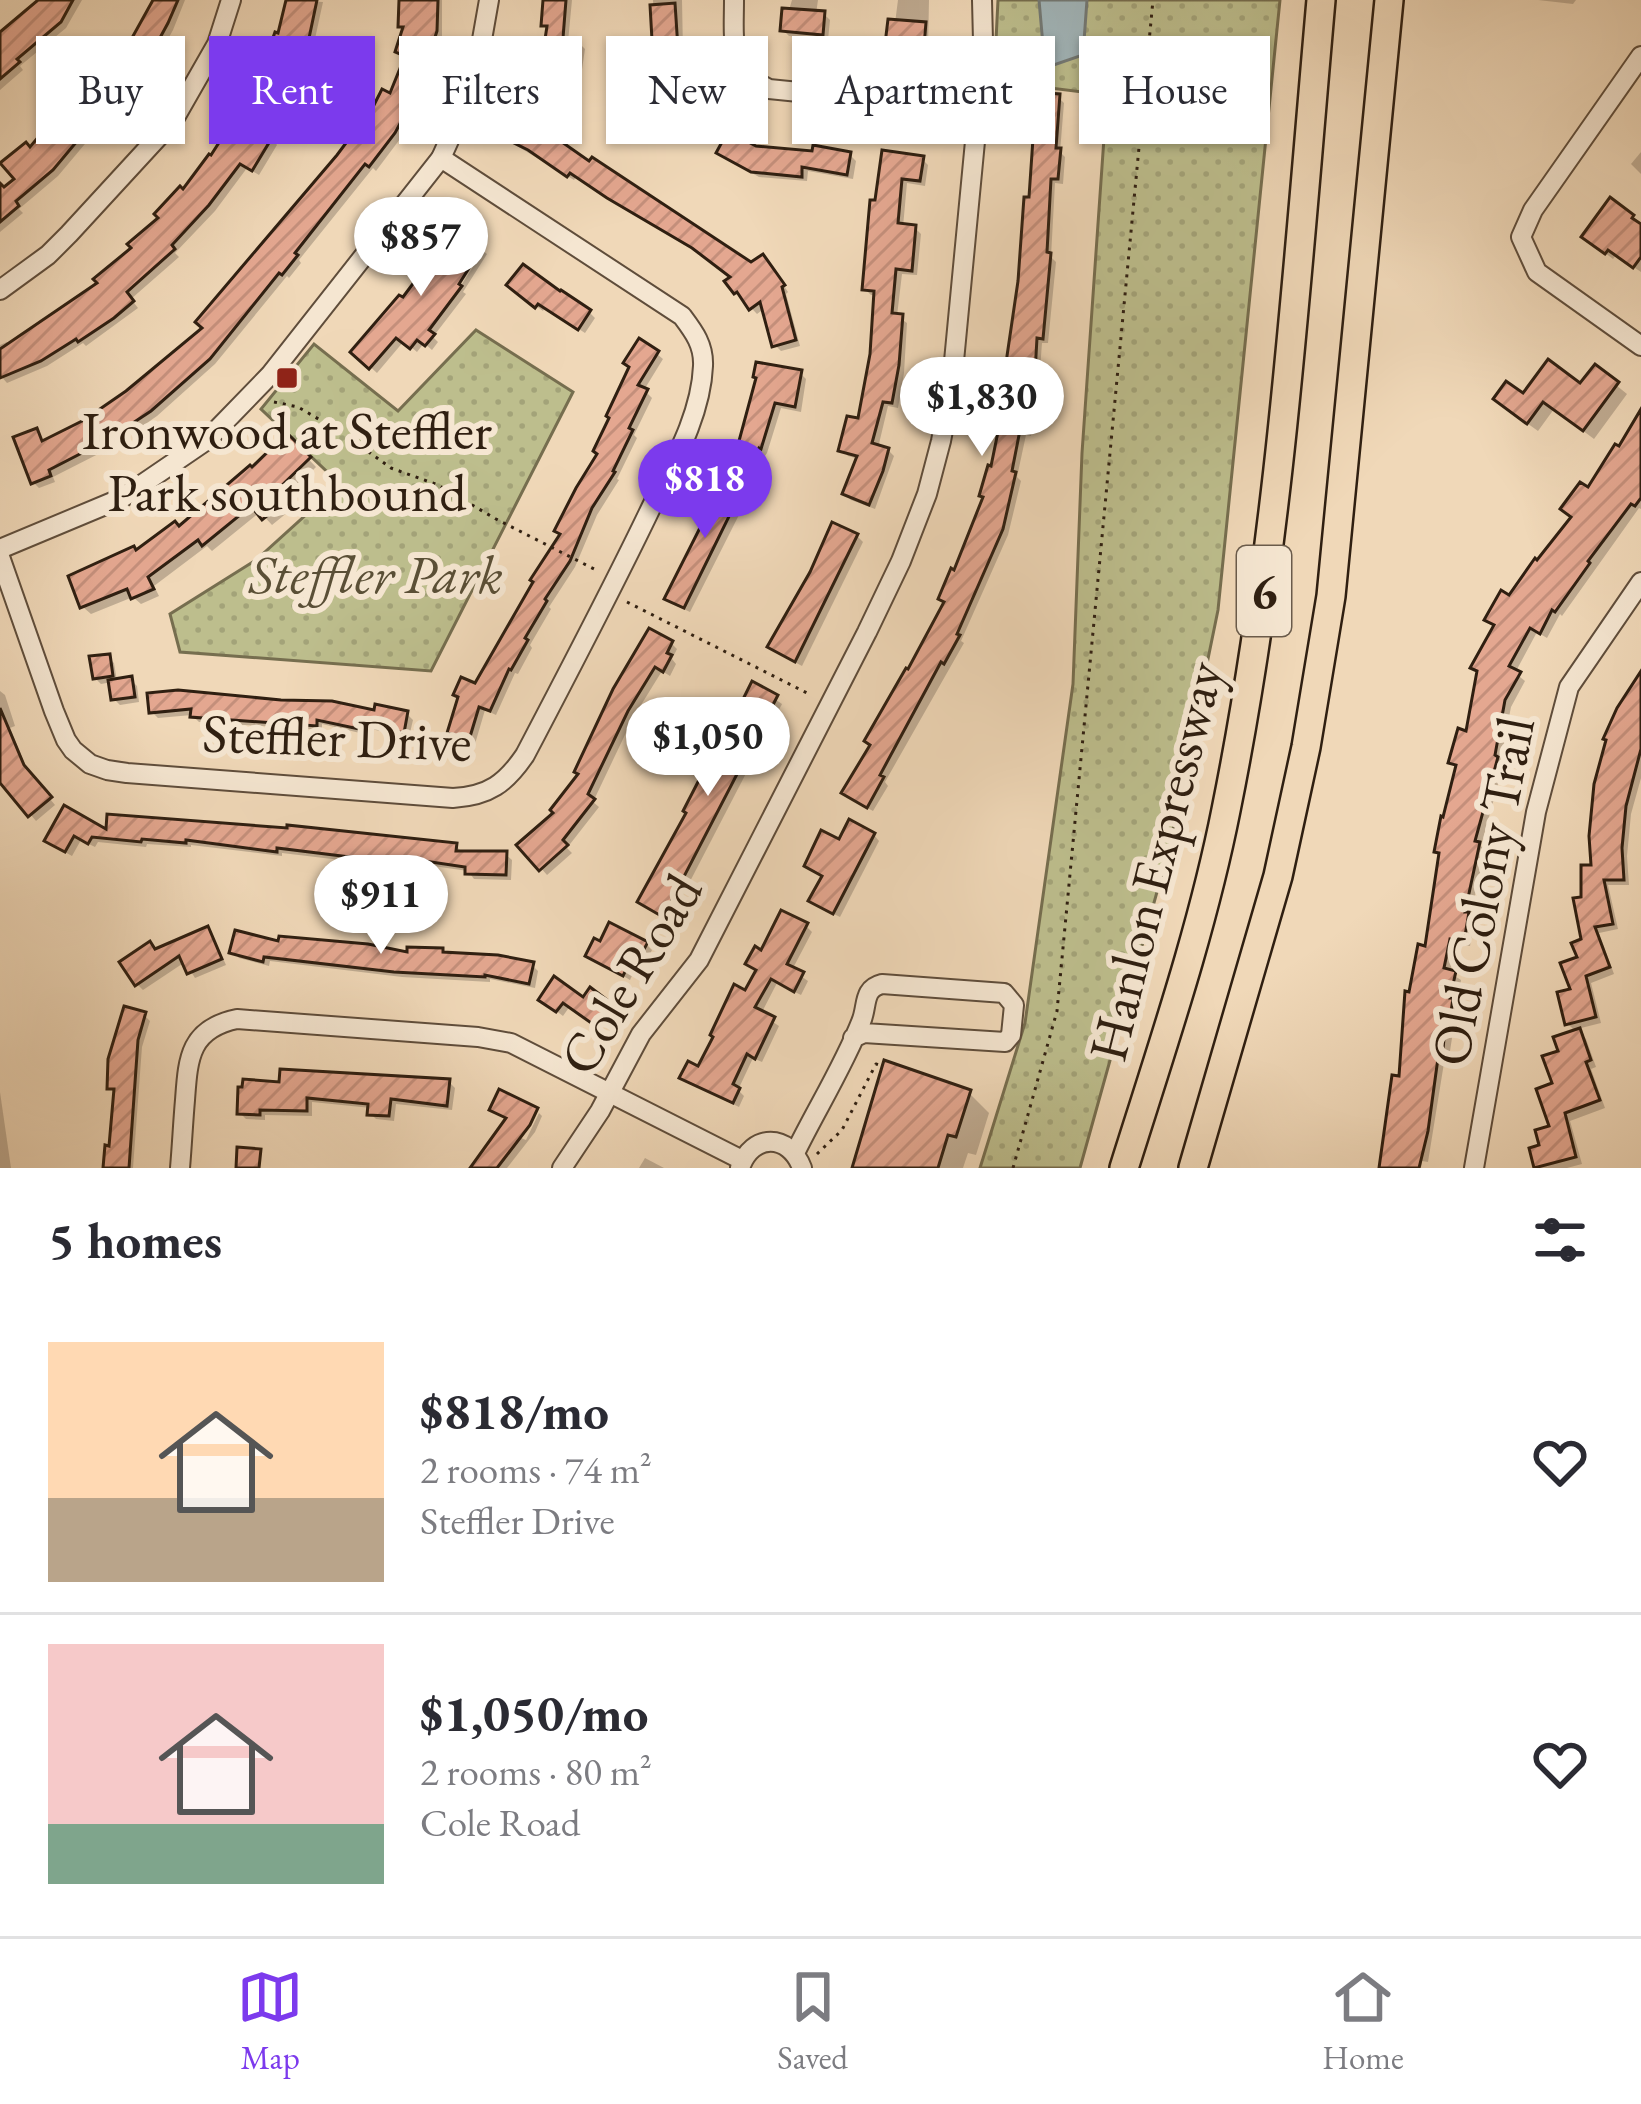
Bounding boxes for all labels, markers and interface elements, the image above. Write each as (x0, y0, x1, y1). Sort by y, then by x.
chip: Buy (36, 36, 185, 144)
chip: Rent (209, 36, 375, 144)
chip: Filters (399, 36, 582, 144)
chip: New (606, 36, 768, 144)
chip: Apartment (792, 36, 1055, 144)
chip: House (1079, 36, 1270, 144)
pin: $857 (350, 197, 492, 299)
text: $857 (381, 210, 461, 261)
pin: $1,830 (884, 357, 1080, 459)
marker: Ironwood at Steffler Park southbound (274, 365, 300, 391)
text: $1,830 (927, 370, 1037, 421)
place label: Ironwood at Steffler Park southbound (82, 395, 492, 527)
pin: $818 (634, 439, 776, 541)
text: $818 (665, 452, 745, 503)
park label: Steffler Park (248, 539, 503, 609)
road number: 6 (1237, 546, 1291, 636)
street label: Hanlon Expressway (1072, 654, 1239, 1068)
street label: Steffler Drive (201, 697, 473, 777)
pin: $1,050 (610, 697, 806, 799)
text: $1,050 (653, 710, 763, 761)
street label: Old Colony Trail (1414, 711, 1550, 1071)
pin: $911 (310, 855, 452, 957)
street label: Cole Road (543, 860, 718, 1087)
text: $911 (341, 868, 421, 919)
text: 5 homes (48, 1207, 222, 1273)
icon: filters (1527, 1207, 1593, 1273)
text: $818/mo (420, 1378, 609, 1444)
icon: home (144, 1390, 288, 1534)
icon: heart (1527, 1429, 1593, 1495)
text: 2 rooms · 74 m² (420, 1444, 652, 1495)
text: Steffler Drive (420, 1495, 615, 1546)
text: $1,050/mo (420, 1680, 648, 1746)
icon: home (144, 1692, 288, 1836)
icon: heart (1527, 1731, 1593, 1797)
text: 2 rooms · 80 m² (420, 1746, 652, 1797)
text: Cole Road (420, 1797, 580, 1848)
tab: Map (237, 1964, 303, 2079)
tab: Saved (777, 1964, 848, 2079)
tab: Home (1322, 1964, 1404, 2079)

